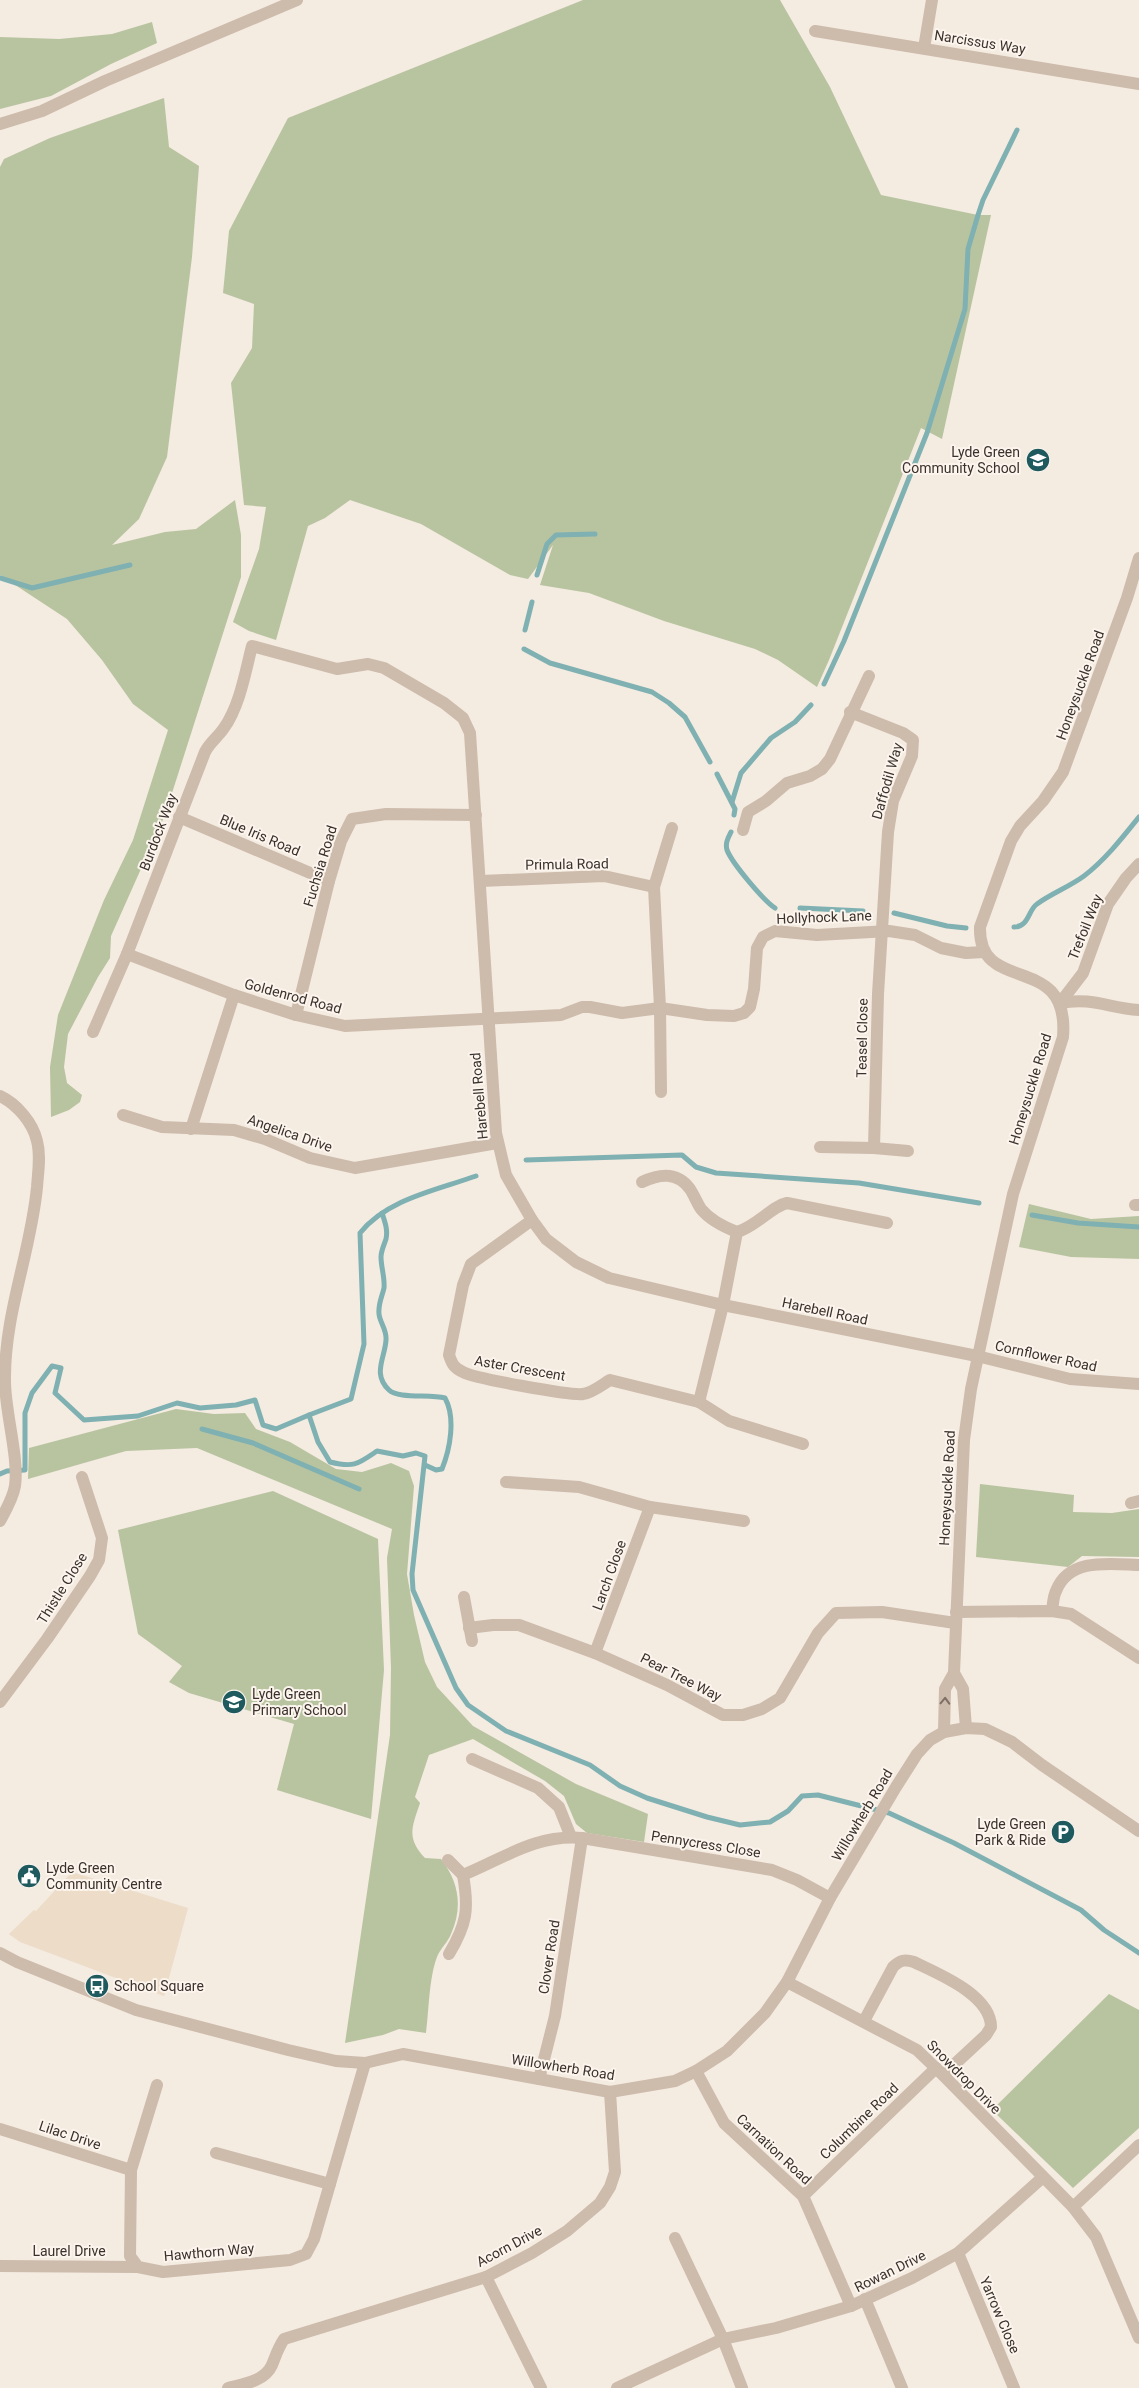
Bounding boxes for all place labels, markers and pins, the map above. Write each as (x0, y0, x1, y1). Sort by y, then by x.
place label: Lyde Green Community School (902, 444, 1020, 476)
school or university icon: Lyde Green Community School (1025, 447, 1051, 473)
place label: Lyde Green Primary School (252, 1686, 347, 1718)
school or university icon: Lyde Green Primary School (221, 1689, 247, 1715)
place label: Lyde Green Park & Ride (975, 1816, 1046, 1848)
parking icon: Lyde Green Park & Ride (1050, 1819, 1076, 1845)
place label: Lyde Green Community Centre (46, 1860, 162, 1892)
public building icon: Lyde Green Community Centre (16, 1863, 42, 1889)
bus stop icon: School Square (84, 1973, 110, 1999)
place label: School Square (114, 1978, 204, 1994)

